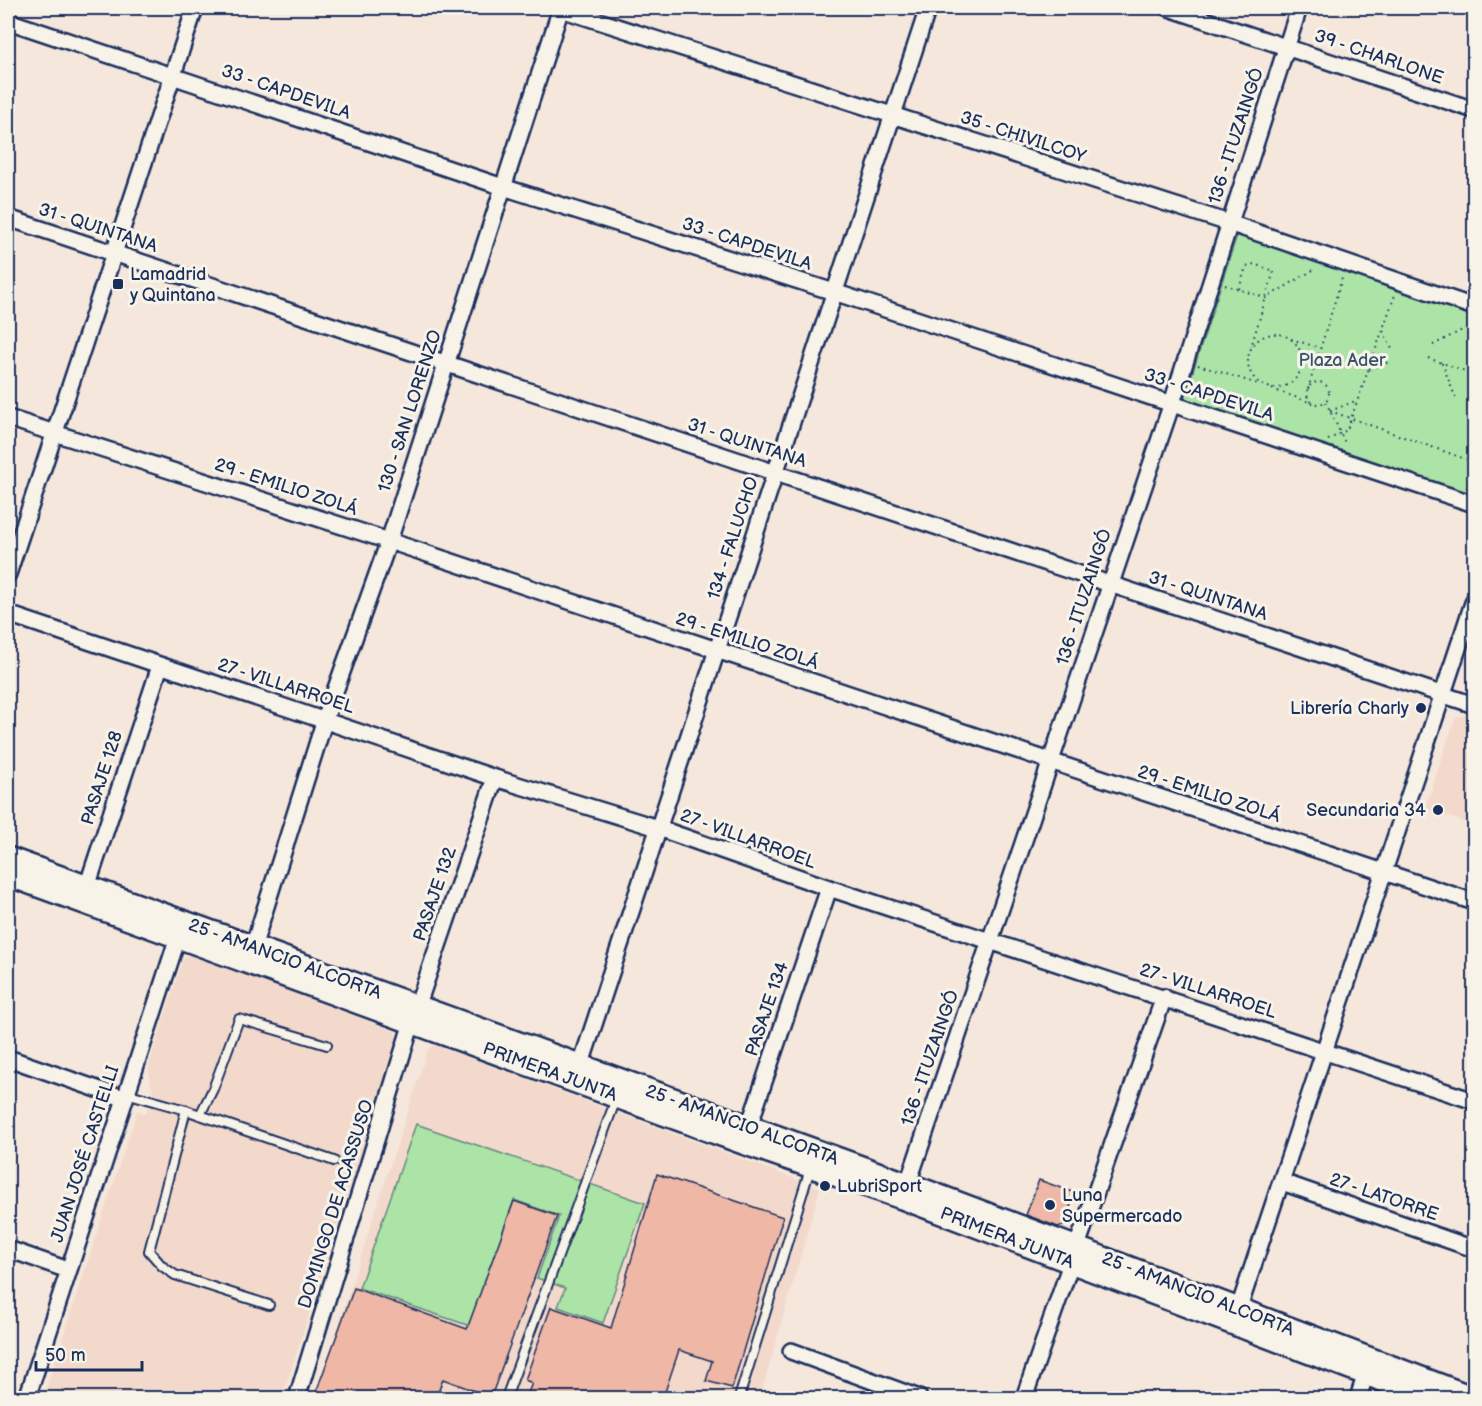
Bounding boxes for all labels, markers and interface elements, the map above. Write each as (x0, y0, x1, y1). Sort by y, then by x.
street label: 39 - CHARLONE (1312, 25, 1446, 89)
street label: 33 - CAPDEVILA (219, 60, 353, 124)
street label: 136 - ITUZAINGÓ (1202, 65, 1268, 207)
street label: 35 - CHIVILCOY (958, 107, 1089, 167)
street label: 31 - QUINTANA (36, 199, 160, 257)
street label: 33 - CAPDEVILA (679, 213, 815, 275)
place label: Lamadrid y Quintana (129, 264, 216, 306)
marker: Lamadrid y Quintana (111, 277, 125, 291)
street label: 130 - SAN LORENZO (374, 327, 446, 495)
park label: Plaza Ader (1299, 350, 1386, 371)
street label: 33 - CAPDEVILA (1141, 364, 1277, 426)
street label: 31 - QUINTANA (685, 414, 809, 472)
street label: 29 - EMILIO ZOLÁ (212, 452, 361, 520)
street label: 134 - FALUCHO (703, 474, 763, 602)
street label: 136 - ITUZAINGÓ (1050, 526, 1116, 668)
street label: 31 - QUINTANA (1146, 567, 1270, 625)
street label: 29 - EMILIO ZOLÁ (673, 606, 822, 674)
street label: 27 - VILLARROEL (215, 654, 358, 718)
place label: Librería Charly (1290, 698, 1410, 719)
marker: Librería Charly (1414, 701, 1428, 715)
street label: PASAJE 128 (77, 728, 127, 828)
street label: 29 - EMILIO ZOLÁ (1135, 759, 1284, 827)
place label: Secundaria 34 (1306, 800, 1426, 821)
marker: Secundaria 34 (1431, 803, 1445, 817)
street label: 27 - VILLARROEL (677, 805, 819, 873)
street label: PASAJE 132 (409, 844, 461, 944)
street label: 25 - AMANCIO ALCORTA (186, 914, 384, 1004)
street label: PASAJE 134 (741, 959, 793, 1059)
street label: 27 - VILLARROEL (1137, 959, 1280, 1023)
street label: 136 - ITUZAINGÓ (895, 987, 963, 1129)
street label: PRIMERA JUNTA (480, 1038, 620, 1106)
street label: JUAN JOSÉ CASTELLI (45, 1062, 124, 1245)
street label: 25 - AMANCIO ALCORTA (643, 1080, 841, 1170)
street label: DOMINGO DE ACASSUSO (294, 1097, 378, 1311)
street label: 27 - LATORRE (1327, 1169, 1441, 1225)
place label: LubriSport (837, 1176, 922, 1197)
marker: LubriSport (818, 1179, 832, 1193)
place label: Luna Supermercado (1062, 1185, 1183, 1227)
marker: Luna Supermercado (1043, 1198, 1057, 1212)
street label: PRIMERA JUNTA (937, 1203, 1077, 1273)
street label: 25 - AMANCIO ALCORTA (1099, 1248, 1297, 1340)
scale bar (36, 1334, 142, 1372)
text: 50 m (45, 1345, 86, 1366)

